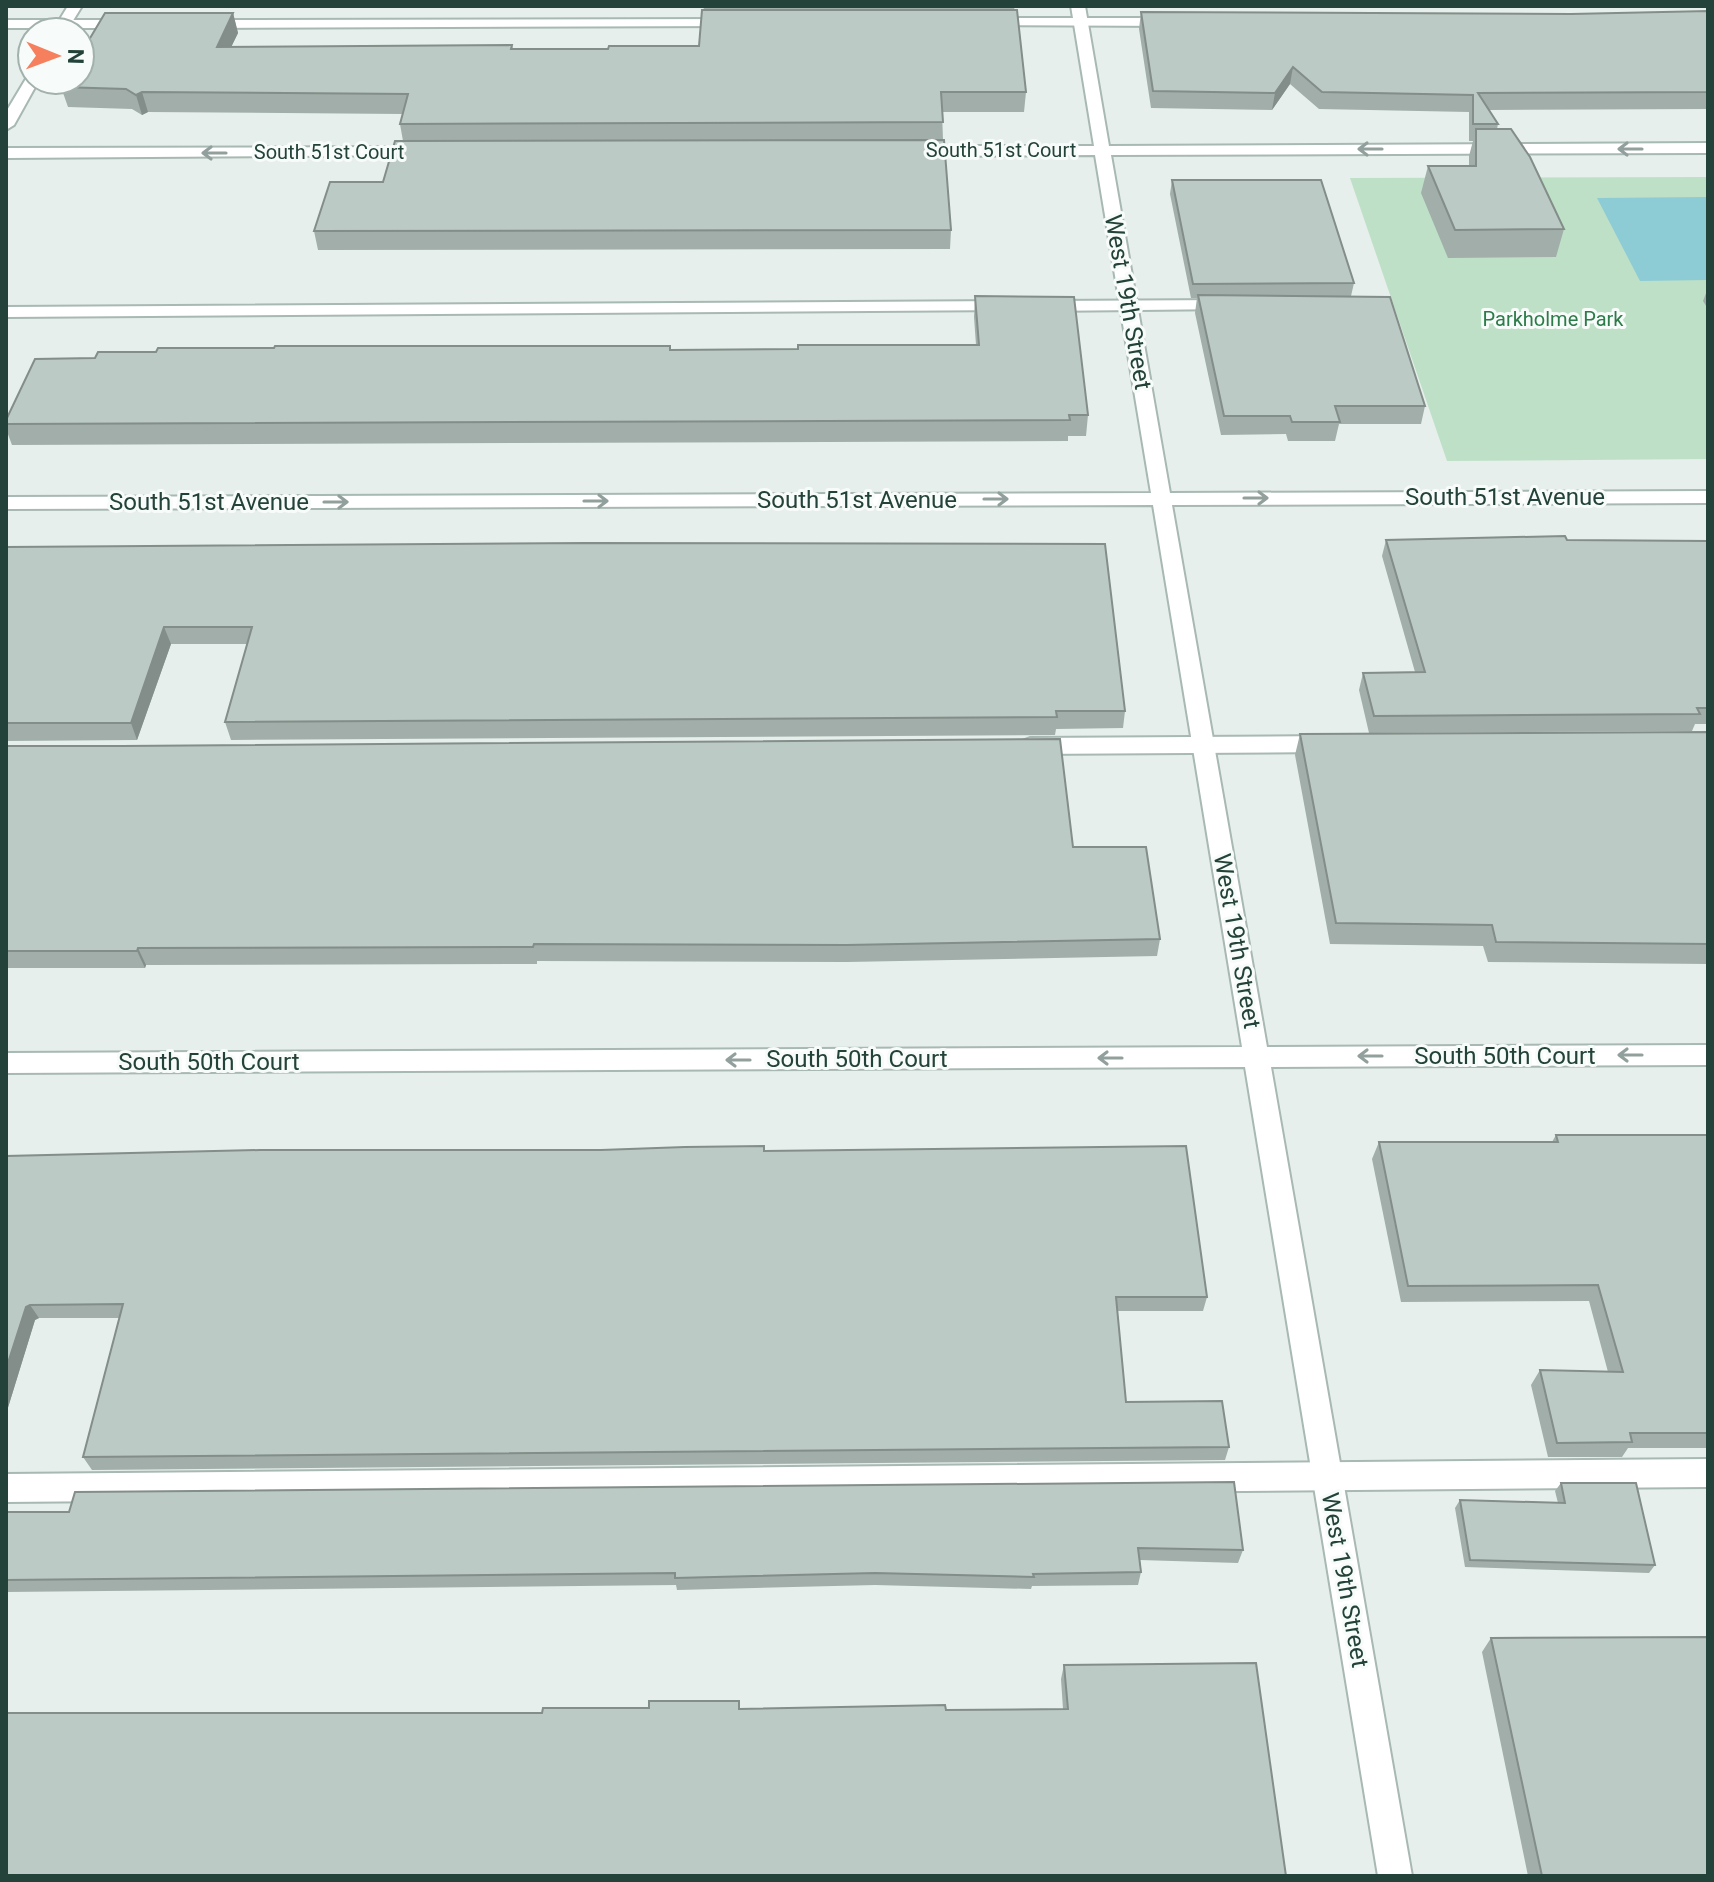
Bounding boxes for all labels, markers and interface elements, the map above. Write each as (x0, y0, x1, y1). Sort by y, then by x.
north arrow (16, 16, 96, 96)
text: N (63, 48, 88, 64)
street label: South 51st Court (926, 138, 1076, 162)
street label: South 51st Court (254, 140, 404, 164)
one-way arrow (1357, 141, 1384, 157)
one-way arrow (1617, 141, 1644, 157)
one-way arrow (201, 145, 228, 161)
street label: West 19th Street (1099, 212, 1157, 392)
park label: Parkholme Park (1483, 307, 1624, 331)
street label: South 51st Avenue (1405, 483, 1605, 511)
street label: South 51st Avenue (757, 486, 957, 514)
street label: South 51st Avenue (109, 488, 309, 516)
one-way arrow (1242, 490, 1269, 506)
one-way arrow (982, 491, 1009, 507)
one-way arrow (582, 493, 609, 509)
one-way arrow (322, 494, 349, 510)
street label: West 19th Street (1208, 851, 1266, 1031)
street label: South 50th Court (1414, 1042, 1596, 1070)
street label: South 50th Court (766, 1045, 948, 1073)
one-way arrow (1617, 1047, 1644, 1063)
street label: South 50th Court (118, 1048, 300, 1076)
one-way arrow (1357, 1049, 1384, 1064)
one-way arrow (1097, 1050, 1124, 1066)
one-way arrow (725, 1052, 752, 1068)
street label: West 19th Street (1316, 1490, 1374, 1670)

